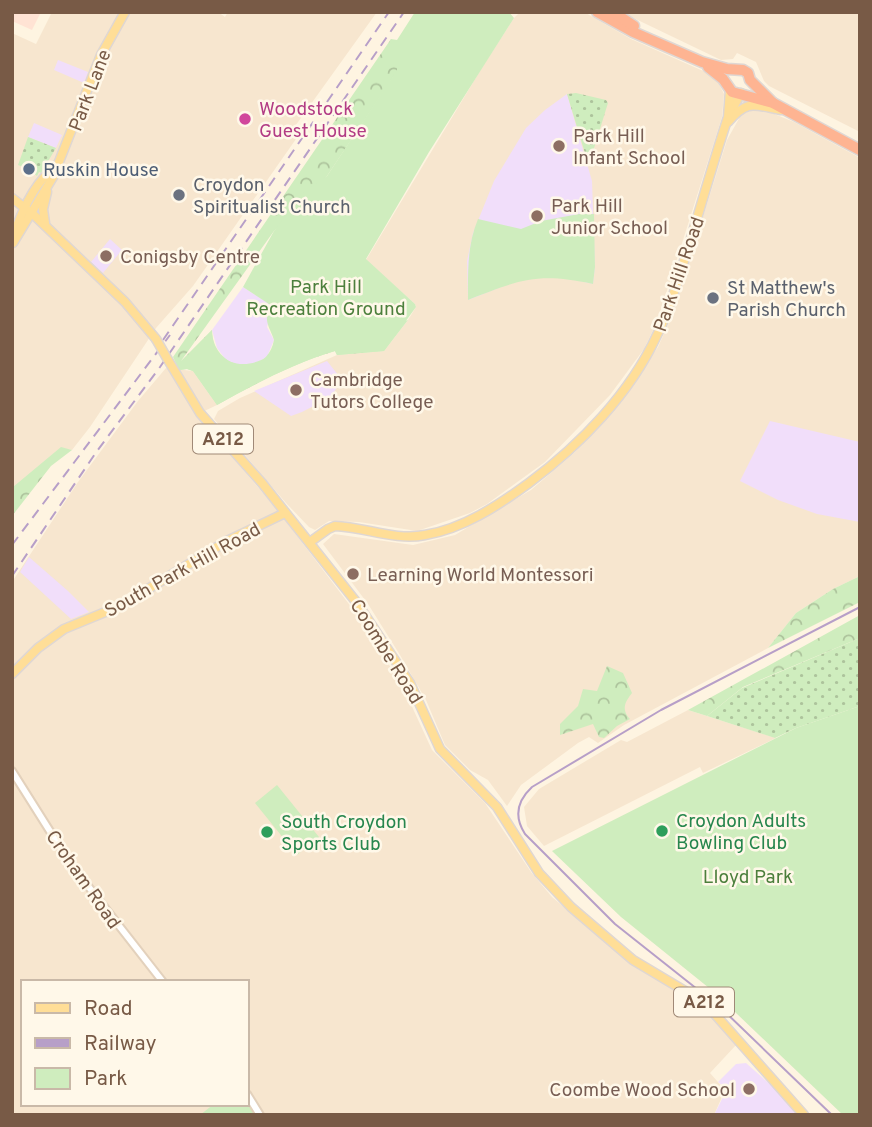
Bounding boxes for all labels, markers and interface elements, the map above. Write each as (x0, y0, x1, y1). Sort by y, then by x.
street label: Park Lane (64, 46, 117, 135)
place label: Woodstock Guest House (259, 98, 367, 144)
marker: Woodstock Guest House (237, 111, 253, 127)
place label: Park Hill Infant School (573, 125, 686, 171)
marker: Park Hill Infant School (551, 138, 567, 154)
place label: Ruskin House (43, 159, 159, 183)
marker: Ruskin House (21, 161, 37, 177)
place label: Croydon Spiritualist Church (193, 174, 351, 220)
marker: Croydon Spiritualist Church (171, 187, 187, 203)
place label: Park Hill Junior School (551, 195, 668, 241)
marker: Park Hill Junior School (529, 208, 545, 224)
street label: Park Hill Road (649, 214, 711, 335)
place label: Conigsby Centre (120, 246, 260, 270)
marker: Conigsby Centre (98, 248, 114, 264)
park label: Park Hill Recreation Ground (246, 276, 406, 322)
place label: St Matthew's Parish Church (727, 277, 846, 323)
marker: St Matthew's Parish Church (705, 290, 721, 306)
place label: Cambridge Tutors College (310, 369, 433, 415)
marker: Cambridge Tutors College (288, 382, 304, 398)
road number: A212 (193, 424, 253, 454)
street label: South Park Hill Road (101, 518, 265, 624)
place label: Learning World Montessori (367, 564, 594, 588)
marker: Learning World Montessori (345, 566, 361, 582)
street label: Coombe Road (343, 595, 427, 709)
place label: Croydon Adults Bowling Club (676, 810, 806, 856)
place label: South Croydon Sports Club (281, 811, 407, 857)
marker: Croydon Adults Bowling Club (654, 823, 670, 839)
marker: South Croydon Sports Club (259, 824, 275, 840)
street label: Croham Road (39, 826, 125, 934)
park label: Lloyd Park (703, 866, 793, 890)
legend (21, 980, 248, 1106)
road number: A212 (674, 987, 734, 1016)
text: Road (84, 996, 133, 1023)
text: Railway (84, 1031, 157, 1058)
text: Park (84, 1066, 127, 1093)
place label: Coombe Wood School (549, 1079, 735, 1103)
marker: Coombe Wood School (741, 1081, 757, 1097)

